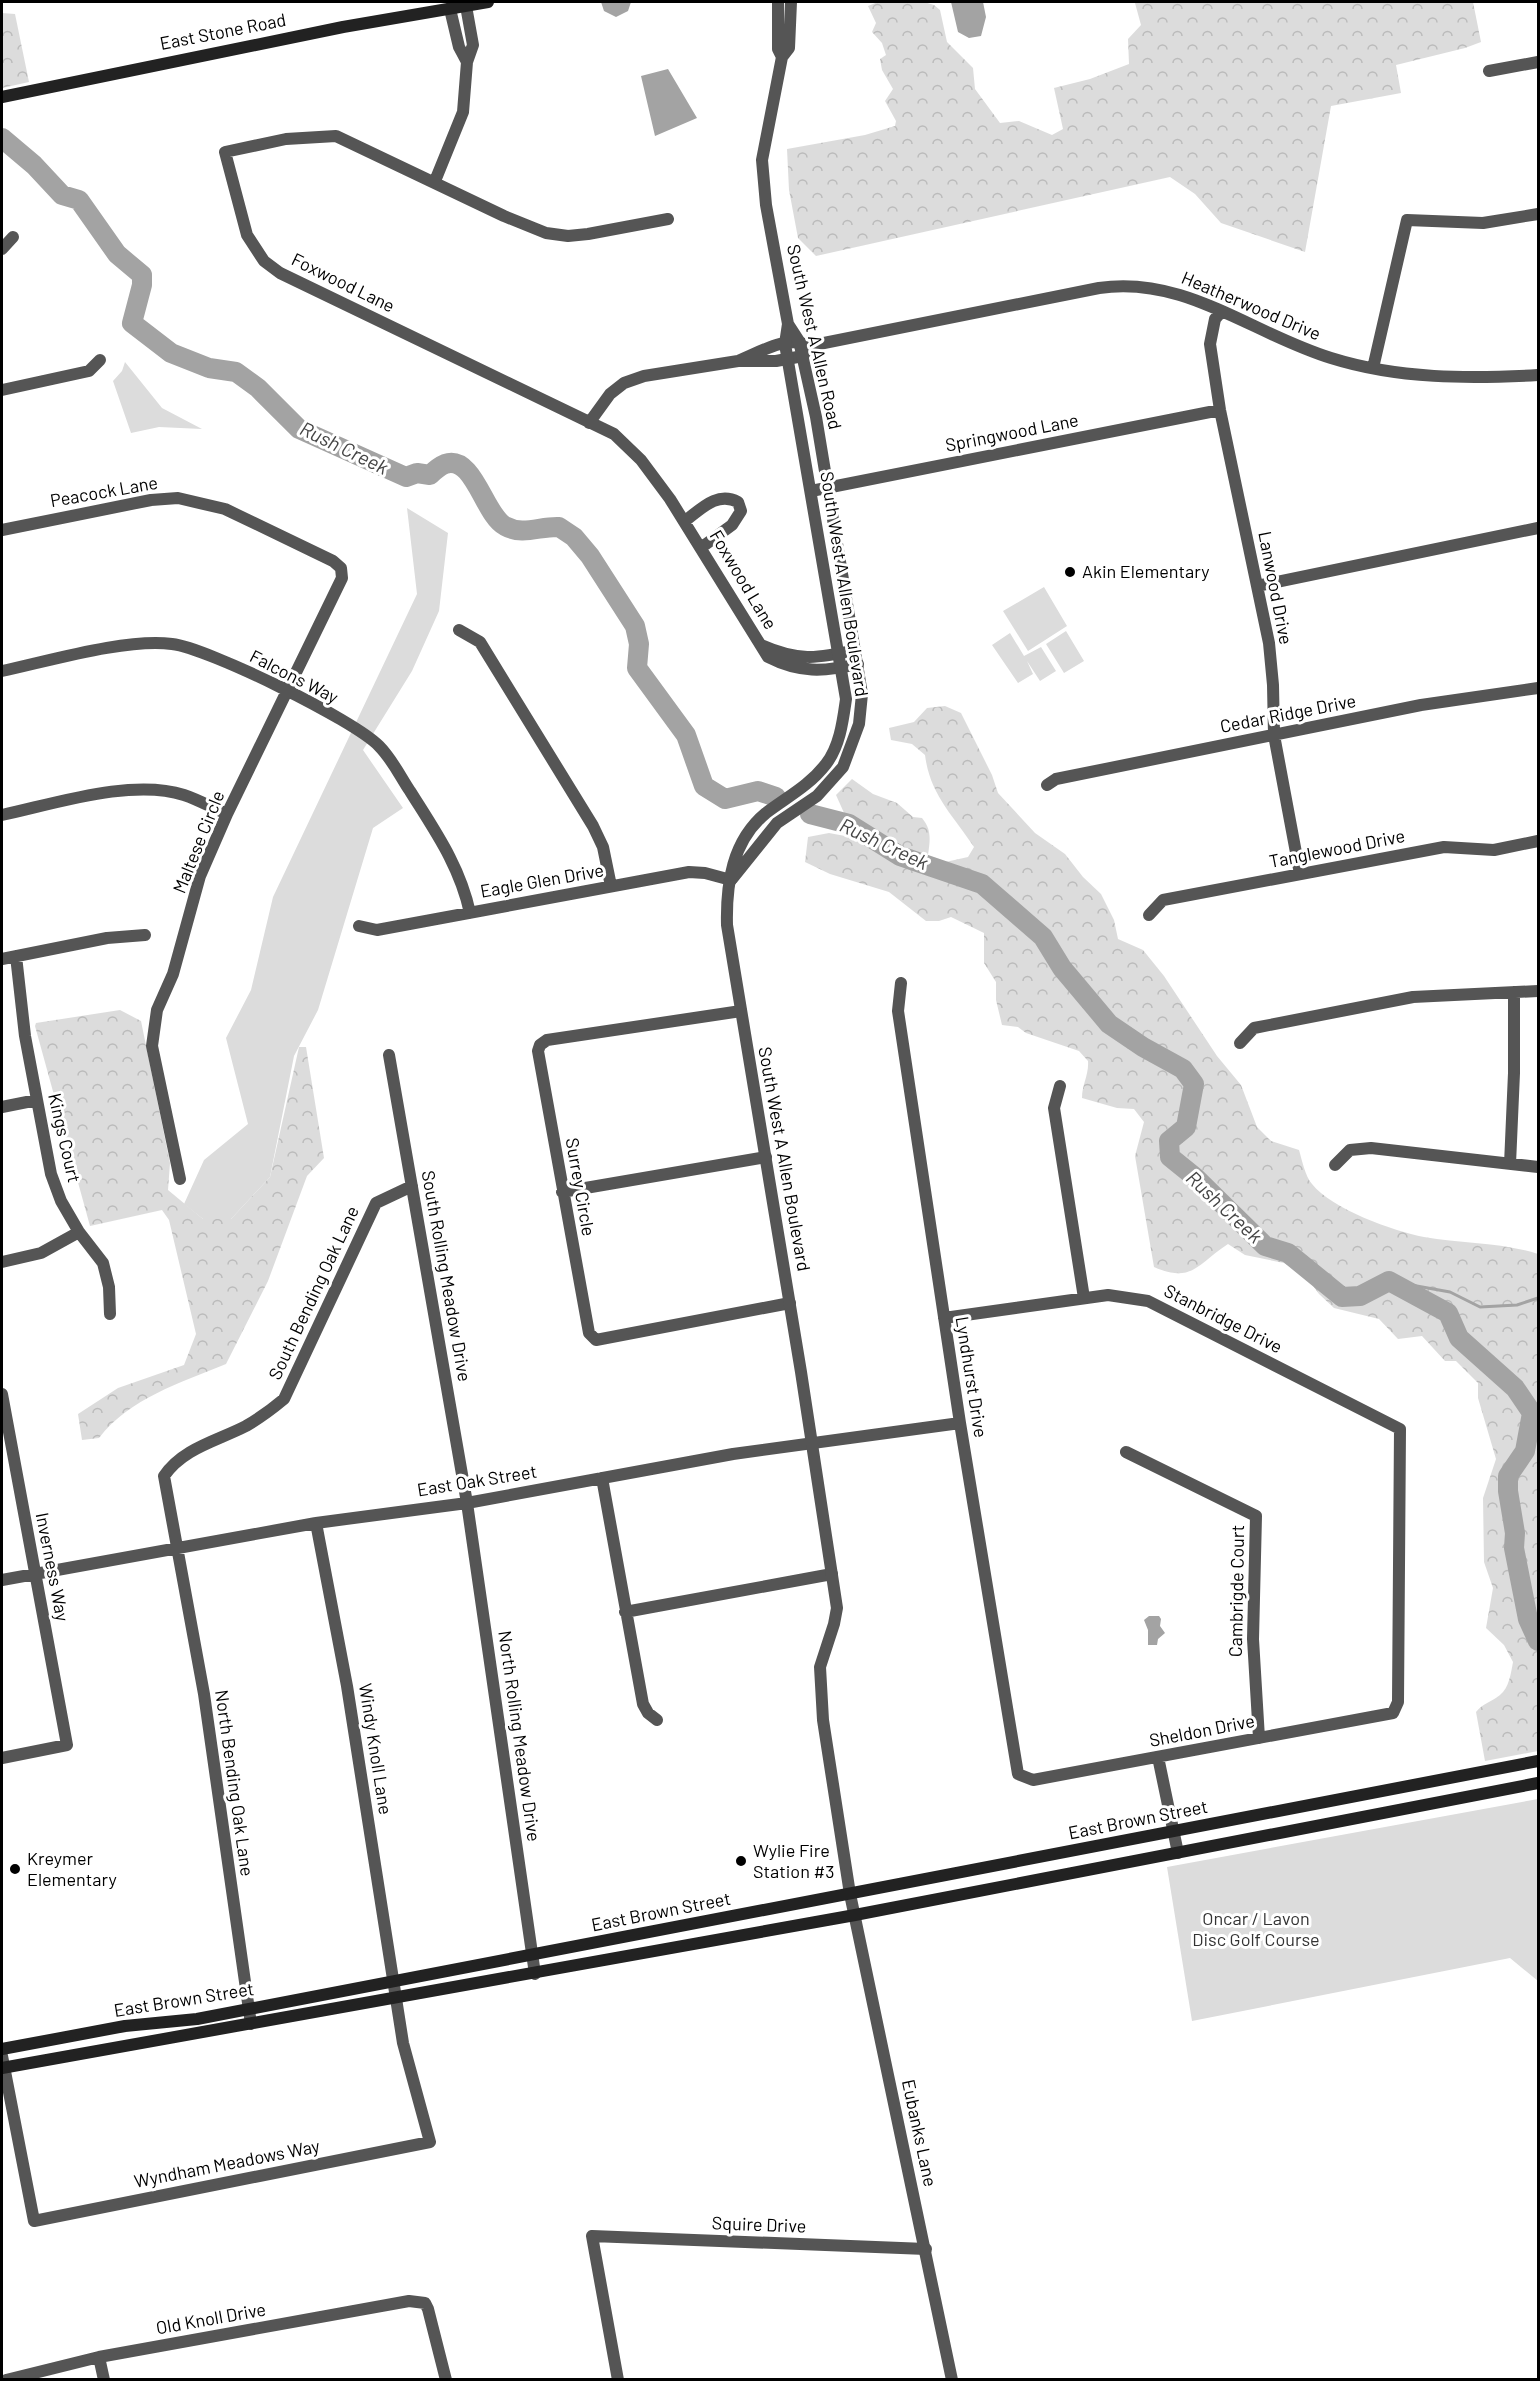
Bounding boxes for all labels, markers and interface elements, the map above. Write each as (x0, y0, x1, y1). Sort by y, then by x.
street label: East Stone Road (158, 8, 288, 54)
street label: South West A Allen Road (783, 242, 847, 432)
street label: Foxwood Lane (288, 248, 399, 317)
street label: Heatherwood Drive (1179, 266, 1324, 344)
street label: Springwood Lane (943, 408, 1080, 456)
water label: Rush Creek (296, 415, 393, 479)
street label: South West A Allen Boulevard (816, 470, 874, 698)
street label: Peacock Lane (48, 471, 159, 511)
street label: Foxwood Lane (706, 526, 782, 633)
street label: Lanwood Drive (1254, 529, 1298, 646)
place label: Akin Elementary (1082, 560, 1210, 582)
marker: Akin Elementary (1063, 565, 1077, 579)
street label: Falcons Way (247, 644, 342, 708)
street label: Cedar Ridge Drive (1218, 689, 1358, 737)
street label: Maltese Circle (167, 787, 229, 896)
water label: Rush Creek (836, 812, 933, 874)
street label: Tanglewood Drive (1267, 824, 1407, 872)
street label: Eagle Glen Drive (478, 858, 605, 902)
street label: South West A Allen Boulevard (754, 1045, 816, 1273)
street label: Kings Court (44, 1091, 86, 1184)
street label: Surrey Circle (562, 1136, 600, 1238)
water label: Rush Creek (1182, 1165, 1268, 1248)
street label: South Rolling Meadow Drive (418, 1169, 476, 1383)
street label: South Bending Oak Lane (263, 1202, 363, 1383)
street label: Stanbridge Drive (1161, 1279, 1286, 1357)
street label: Lyndhurst Drive (952, 1315, 992, 1439)
street label: East Oak Street (415, 1460, 538, 1500)
street label: Inverness Way (32, 1510, 74, 1623)
street label: Cambrigde Court (1224, 1525, 1248, 1657)
street label: North Rolling Meadow Drive (494, 1629, 546, 1843)
street label: Windy Knoll Lane (355, 1682, 397, 1816)
street label: North Bending Oak Lane (211, 1688, 259, 1877)
street label: Sheldon Drive (1147, 1709, 1256, 1751)
street label: East Brown Street (1066, 1795, 1209, 1843)
place label: Wylie Fire Station #3 (753, 1839, 835, 1882)
place label: Kreymer Elementary (27, 1847, 117, 1890)
marker: Wylie Fire Station #3 (734, 1854, 748, 1868)
marker: Kreymer Elementary (8, 1862, 22, 1876)
street label: East Brown Street (589, 1887, 732, 1935)
park label: Oncar / Lavon Disc Golf Course (1192, 1907, 1320, 1950)
street label: East Brown Street (112, 1977, 255, 2021)
street label: Eubanks Lane (898, 2077, 942, 2188)
street label: Wyndham Meadows Way (132, 2134, 321, 2192)
street label: Squire Drive (711, 2211, 807, 2237)
street label: Old Knoll Drive (154, 2298, 267, 2338)

